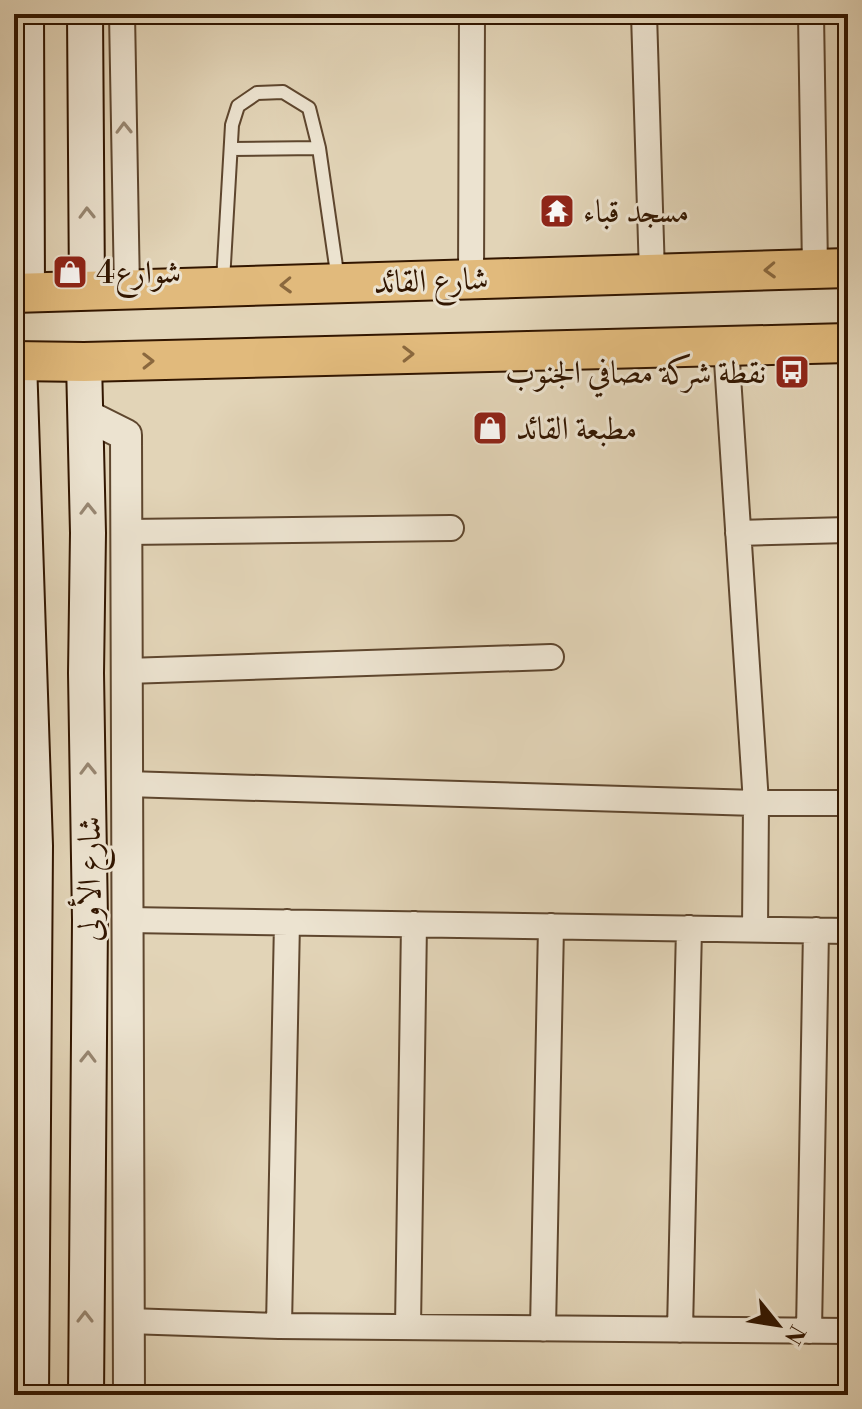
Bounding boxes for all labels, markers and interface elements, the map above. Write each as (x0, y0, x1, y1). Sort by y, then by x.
one-way arrow (115, 121, 133, 134)
temple icon: مسجد قباء (538, 192, 576, 230)
place label: مسجد قباء (583, 192, 689, 232)
one-way arrow (78, 206, 96, 219)
shop icon: 4شوارع (51, 253, 89, 291)
place label: 4شوارع (96, 253, 181, 299)
street label: شارع القائد (373, 259, 489, 309)
one-way arrow (763, 261, 776, 278)
one-way arrow (279, 276, 292, 293)
one-way arrow (402, 346, 415, 363)
one-way arrow (142, 352, 155, 369)
place label: نقطة شركة مصافي الجنوب (505, 353, 766, 398)
bus stop icon: نقطة شركة مصافي الجنوب (773, 353, 811, 391)
shop icon: مطبعة القائد (471, 409, 509, 447)
place label: مطبعة القائد (516, 409, 637, 449)
one-way arrow (79, 502, 97, 515)
one-way arrow (80, 762, 97, 775)
street label: شارع الأولى (67, 816, 116, 942)
one-way arrow (80, 1050, 97, 1063)
north arrow (738, 1285, 818, 1365)
one-way arrow (76, 1310, 94, 1323)
text: N (778, 1320, 810, 1349)

